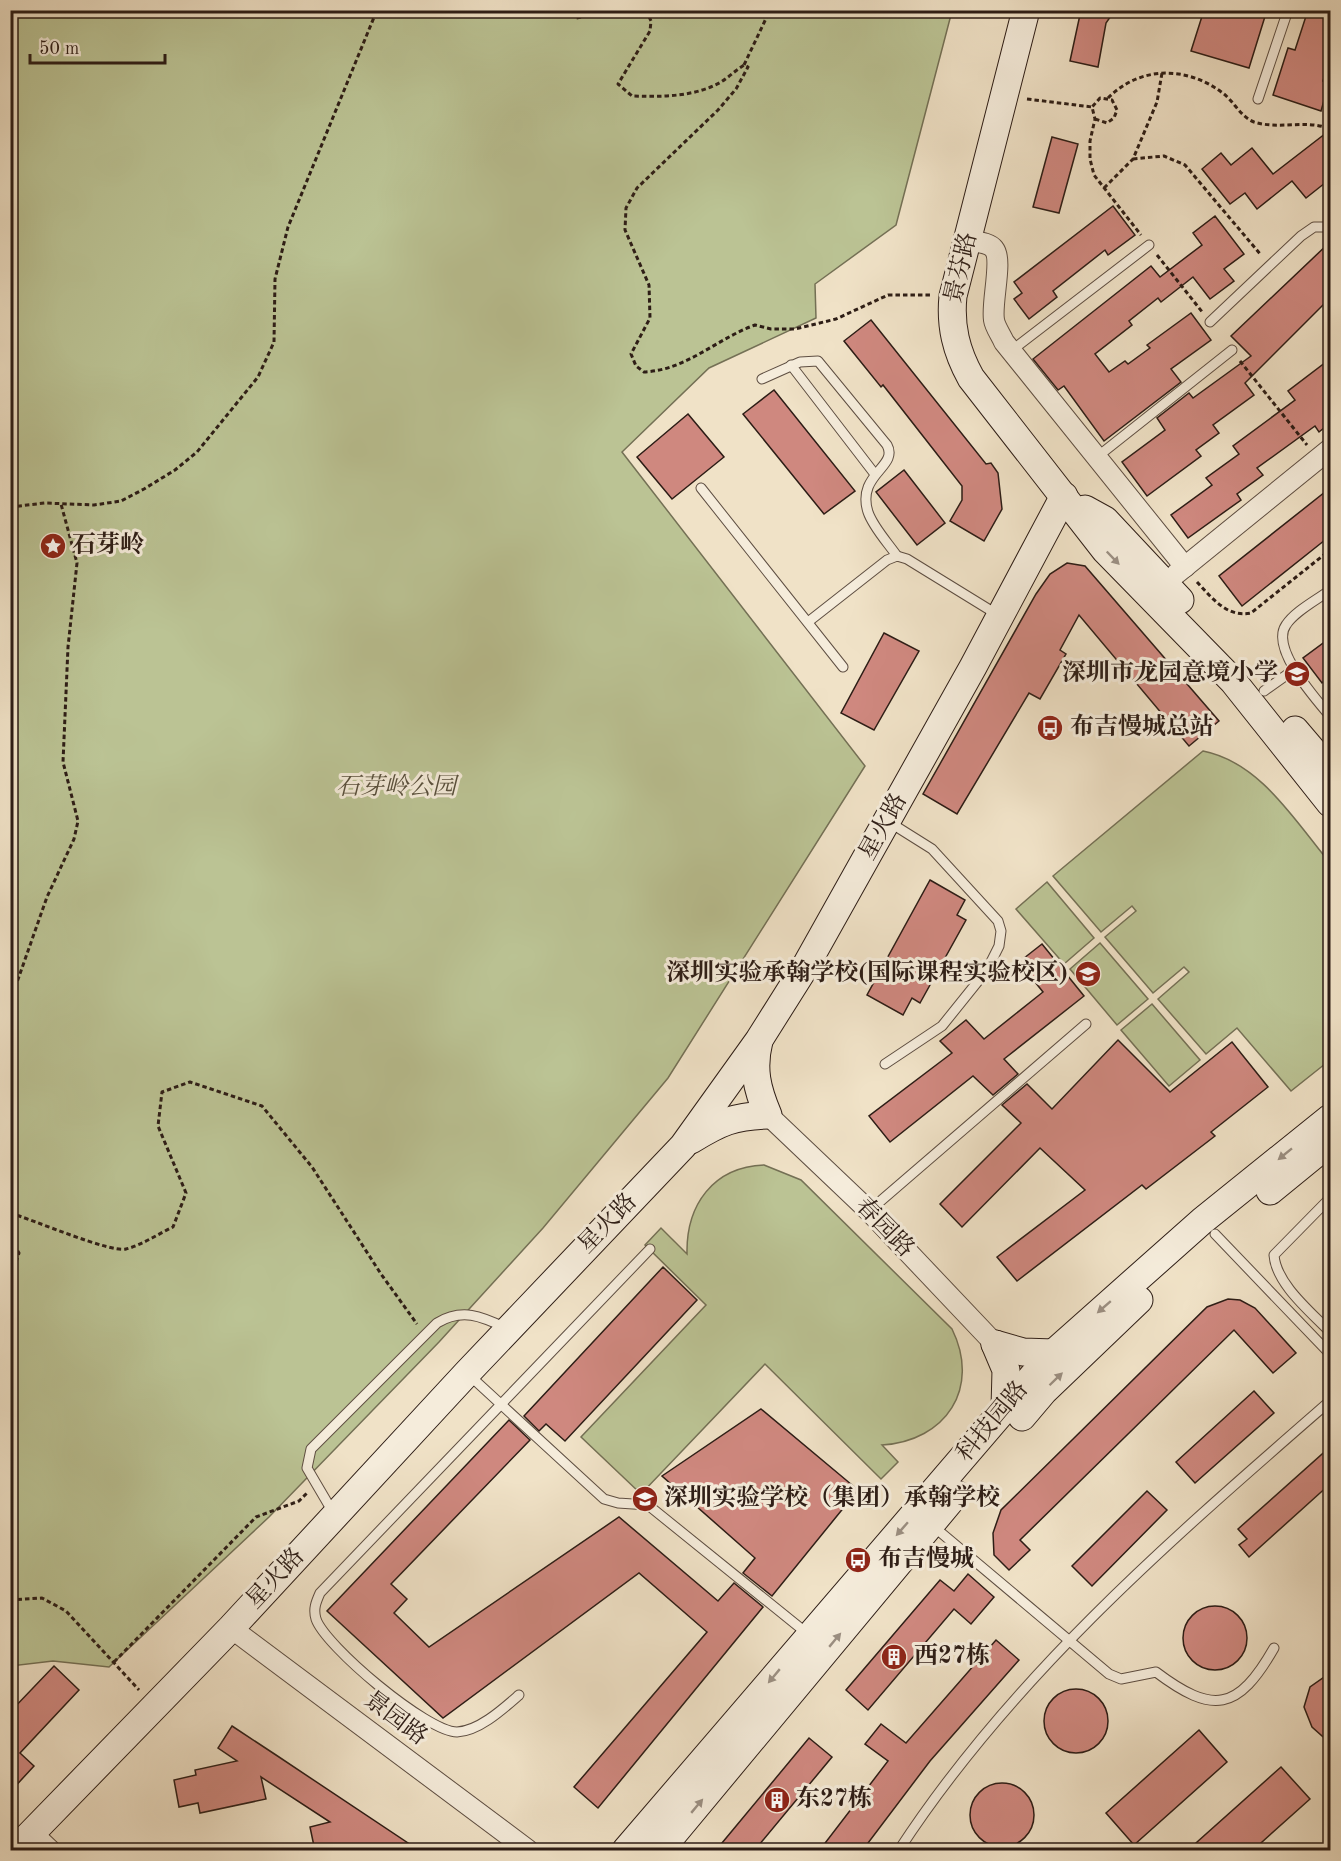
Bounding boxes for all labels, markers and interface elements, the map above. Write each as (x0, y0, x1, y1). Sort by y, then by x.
scale bar (30, 27, 165, 65)
text: 50 m (39, 40, 79, 58)
street label: 景芬路 (939, 230, 982, 306)
place icon: 石芽岭 (38, 531, 68, 561)
place label: 石芽岭 (72, 531, 144, 558)
one-way arrow (1106, 550, 1120, 564)
place label: 深圳市龙园意境小学 (1062, 659, 1278, 686)
school or university icon: 深圳市龙园意境小学 (1282, 659, 1312, 689)
bus stop icon: 布吉慢城总站 (1035, 713, 1065, 743)
place label: 布吉慢城总站 (1070, 713, 1214, 740)
park label: 石芽岭公园 (336, 773, 460, 800)
street label: 星火路 (853, 788, 912, 864)
place label: 深圳实验承翰学校(国际课程实验校区) (666, 959, 1068, 986)
school or university icon: 深圳实验承翰学校(国际课程实验校区) (1073, 959, 1103, 989)
one-way arrow (1277, 1148, 1293, 1161)
street label: 星火路 (572, 1188, 642, 1258)
street label: 春园路 (850, 1192, 920, 1262)
one-way arrow (1096, 1301, 1112, 1314)
one-way arrow (1049, 1372, 1063, 1386)
street label: 科技园路 (951, 1376, 1033, 1466)
school or university icon: 深圳实验学校（集团）承翰学校 (630, 1484, 660, 1514)
place label: 深圳实验学校（集团）承翰学校 (664, 1484, 1000, 1511)
one-way arrow (895, 1521, 909, 1536)
street label: 星火路 (240, 1542, 309, 1614)
bus stop icon: 布吉慢城 (843, 1545, 873, 1575)
place label: 布吉慢城 (878, 1545, 974, 1572)
one-way arrow (829, 1632, 841, 1647)
building icon: 西27栋 (879, 1642, 909, 1672)
place label: 西27栋 (914, 1642, 990, 1669)
one-way arrow (768, 1668, 781, 1684)
street label: 景园路 (359, 1685, 433, 1750)
building icon: 东27栋 (762, 1785, 792, 1815)
place label: 东27栋 (796, 1785, 872, 1812)
one-way arrow (690, 1798, 703, 1813)

